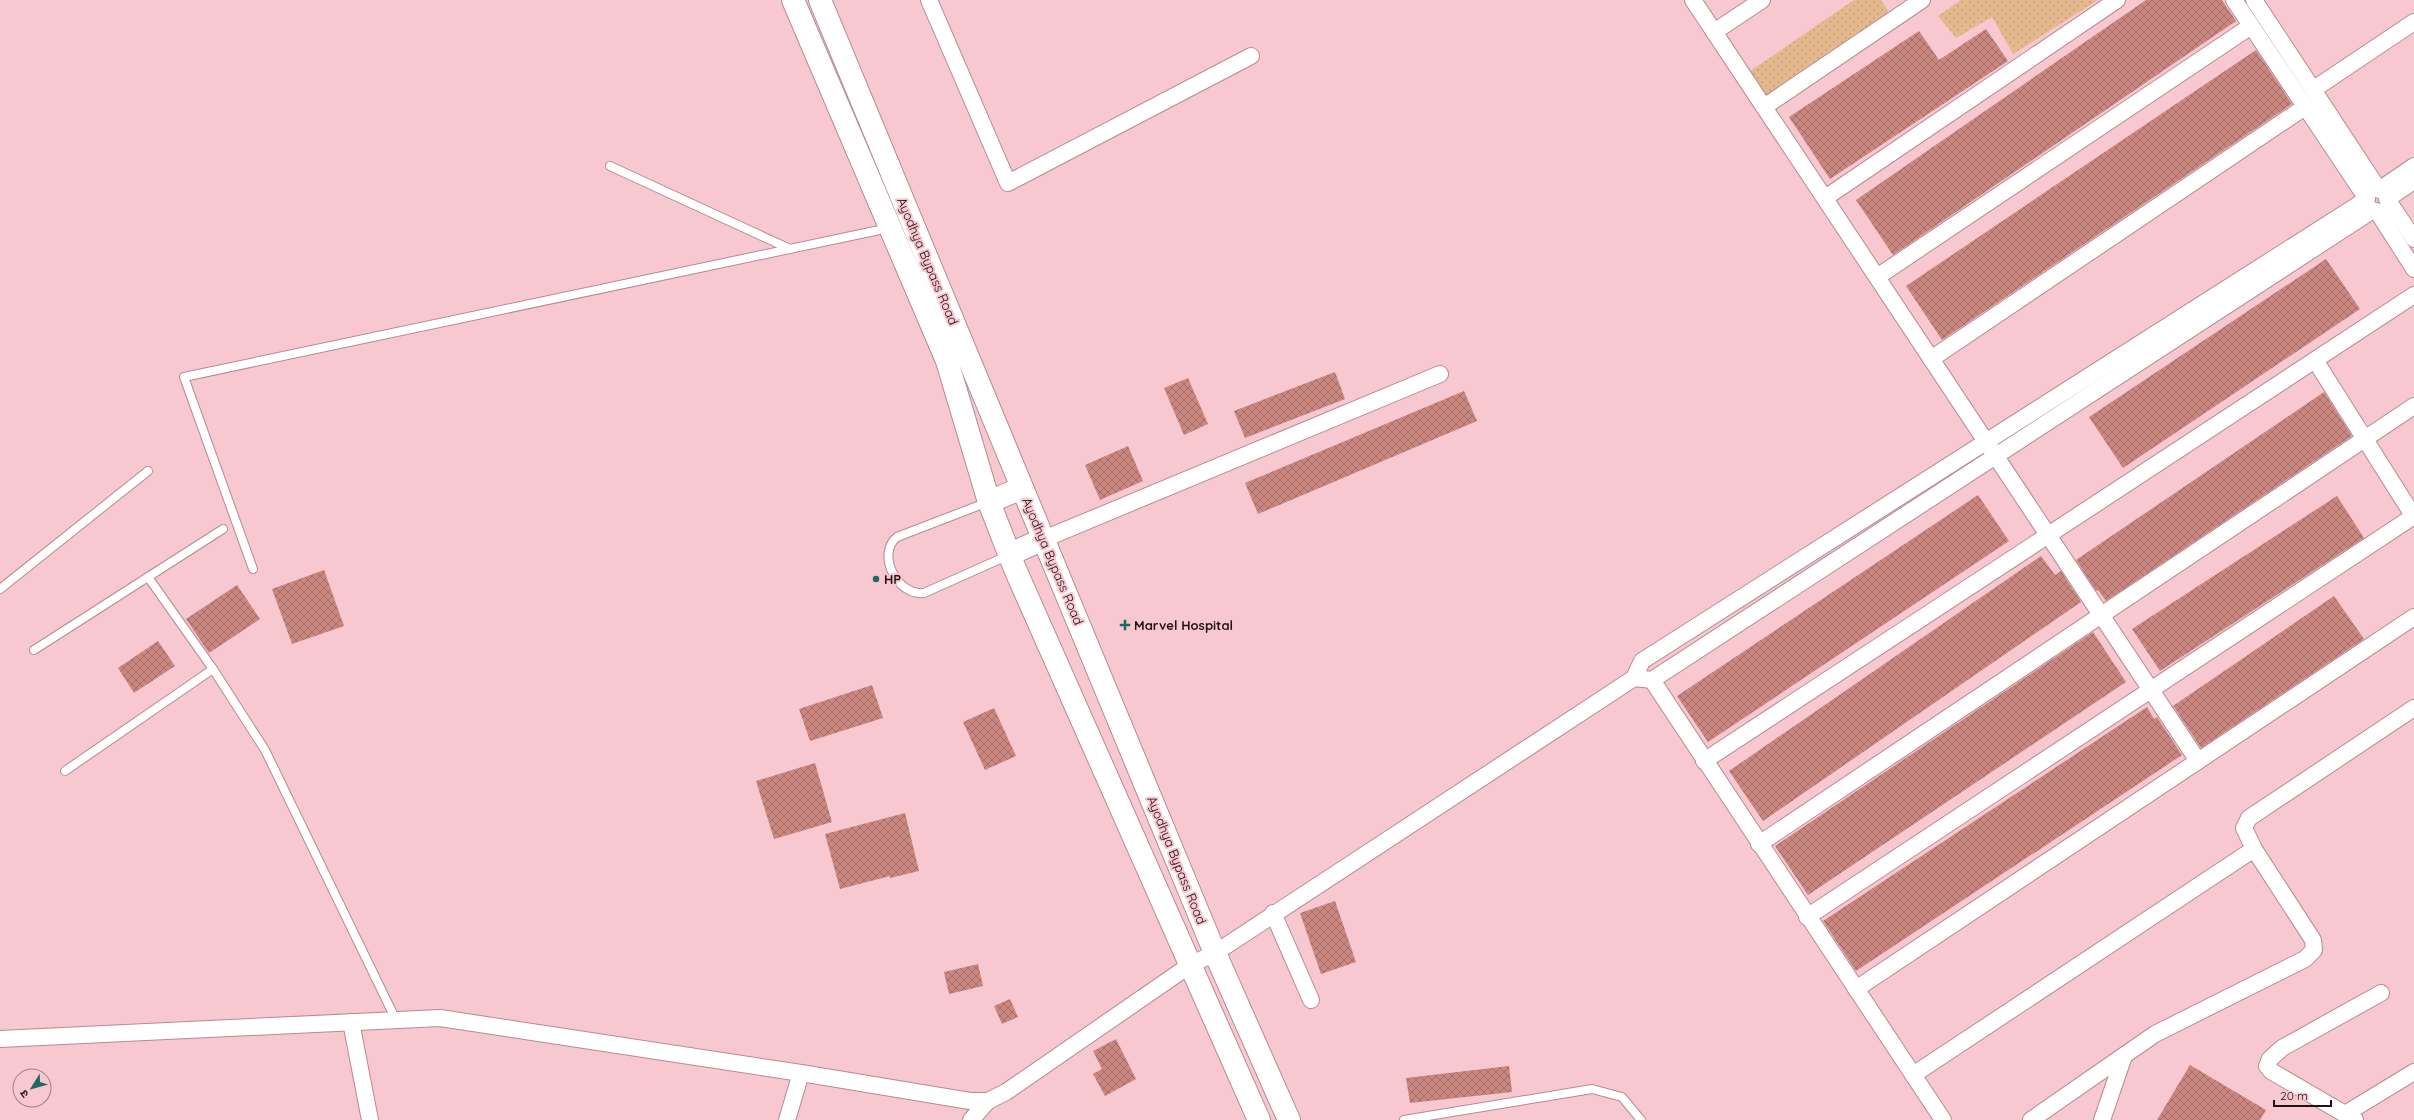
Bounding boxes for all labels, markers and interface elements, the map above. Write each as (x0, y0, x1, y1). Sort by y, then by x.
street label: Ayodhya Bypass Road (894, 195, 962, 327)
street label: Ayodhya Bypass Road (1019, 495, 1087, 627)
place label: HP (884, 571, 901, 587)
marker: HP (871, 574, 881, 584)
place label: Marvel Hospital (1134, 617, 1233, 633)
marker: Marvel Hospital (1119, 619, 1131, 631)
street label: Ayodhya Bypass Road (1144, 794, 1210, 926)
north arrow (12, 1068, 52, 1108)
scale bar (2274, 1082, 2331, 1108)
text: उ (16, 1087, 32, 1101)
text: 20 m (2280, 1088, 2308, 1103)

